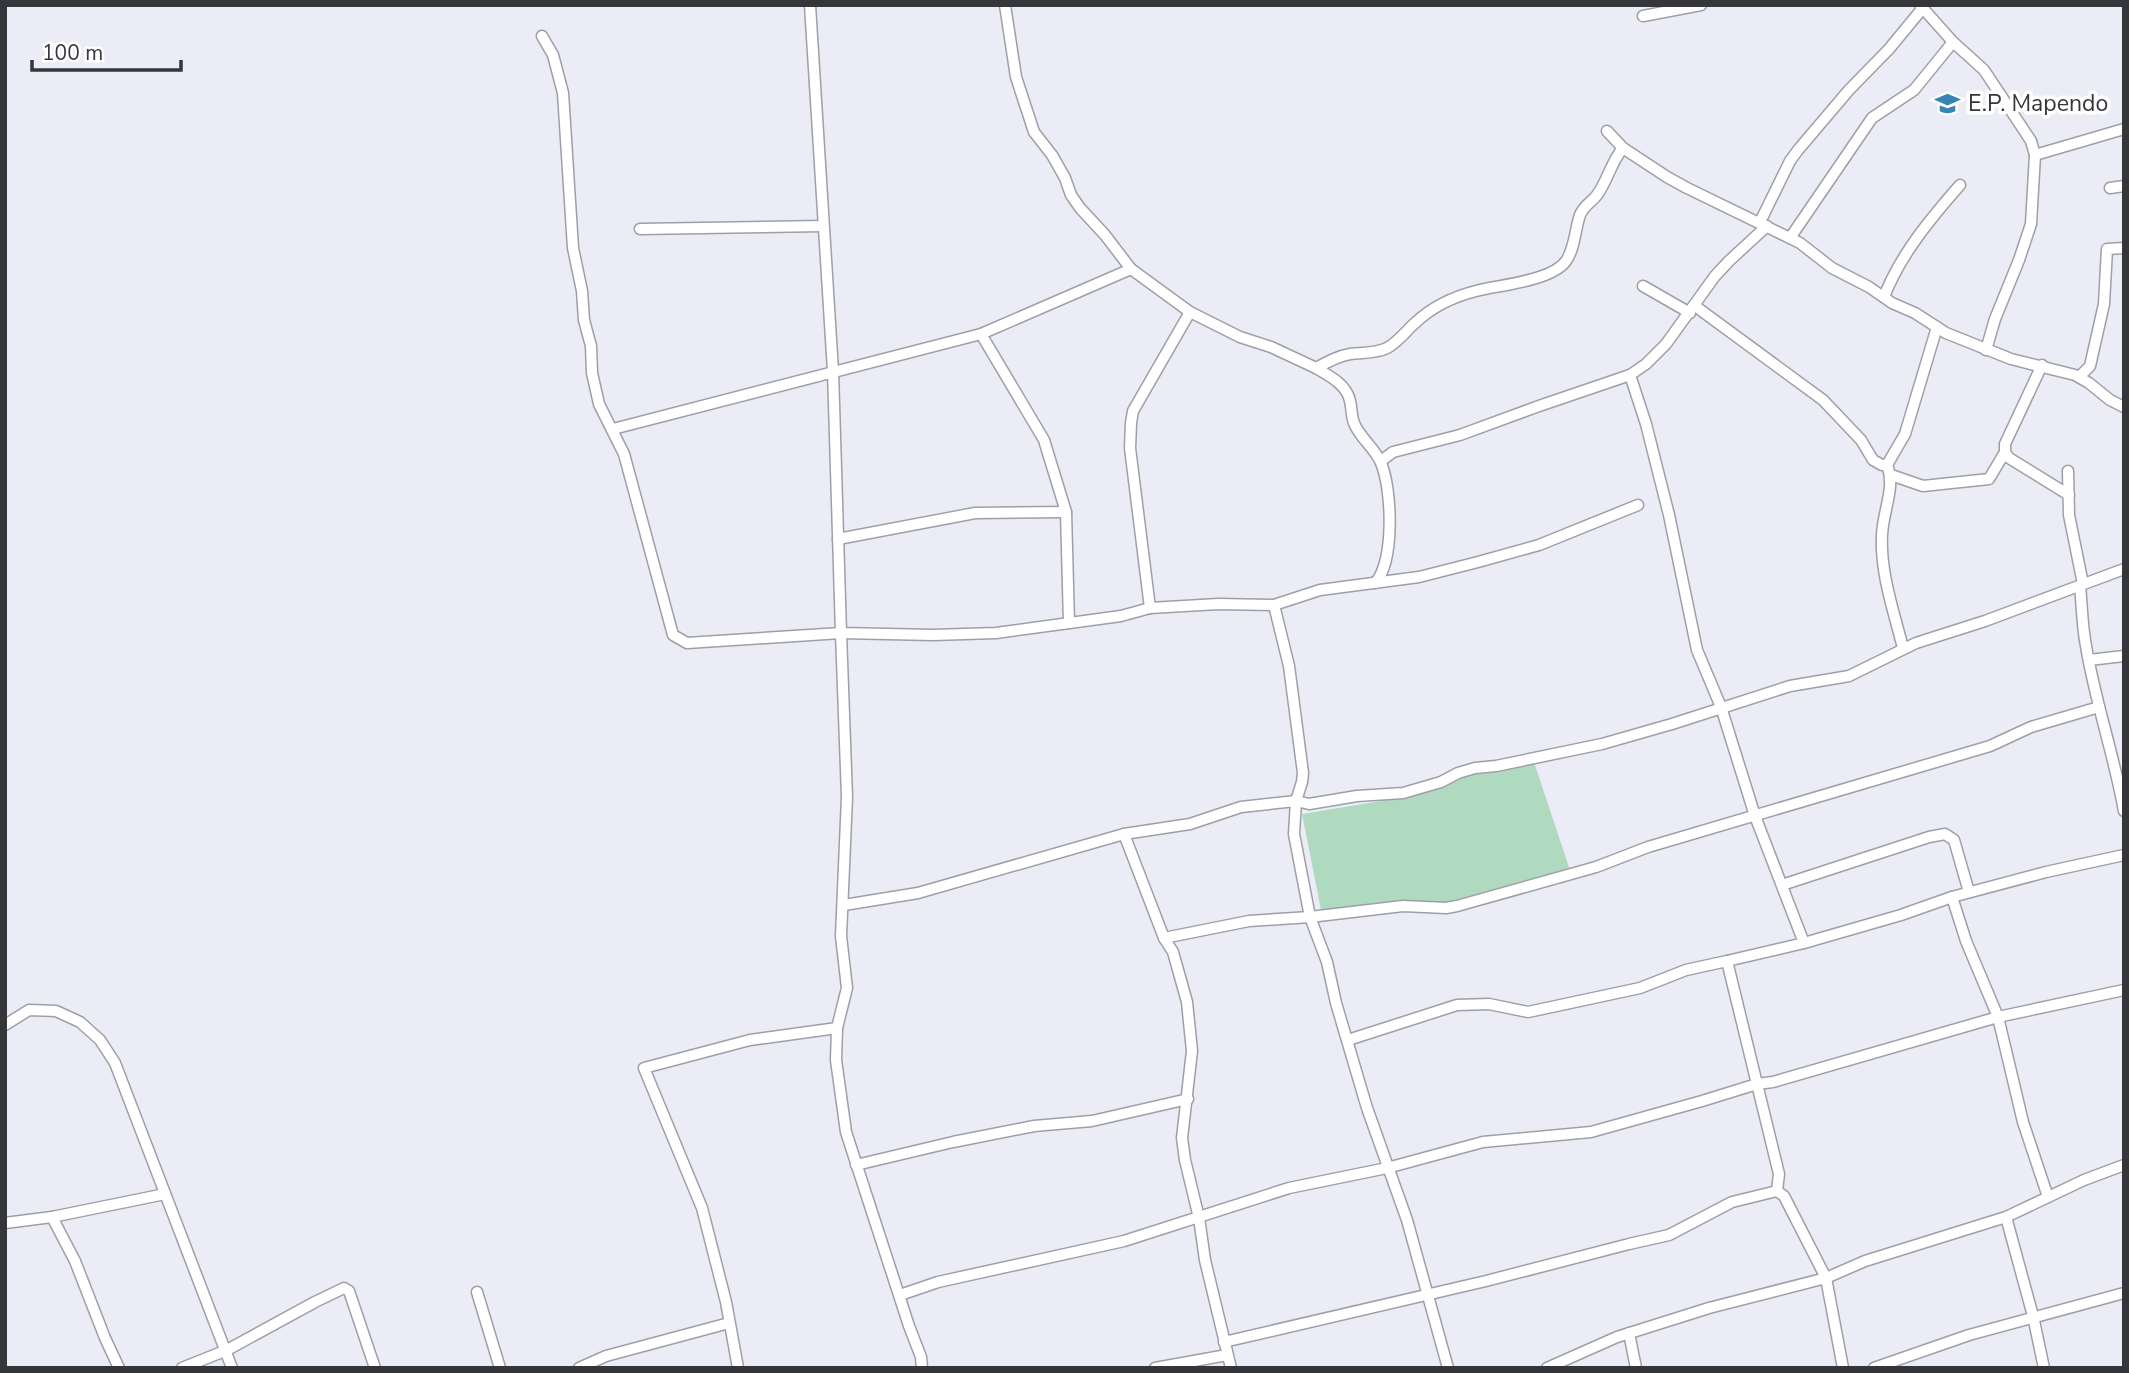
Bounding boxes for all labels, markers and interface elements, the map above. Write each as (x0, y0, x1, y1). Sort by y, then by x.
scale bar (32, 28, 180, 72)
text: 100 m (42, 39, 103, 67)
place label: E.P. Mapendo (1968, 88, 2108, 119)
school or university icon: E.P. Mapendo (1934, 89, 1962, 117)

